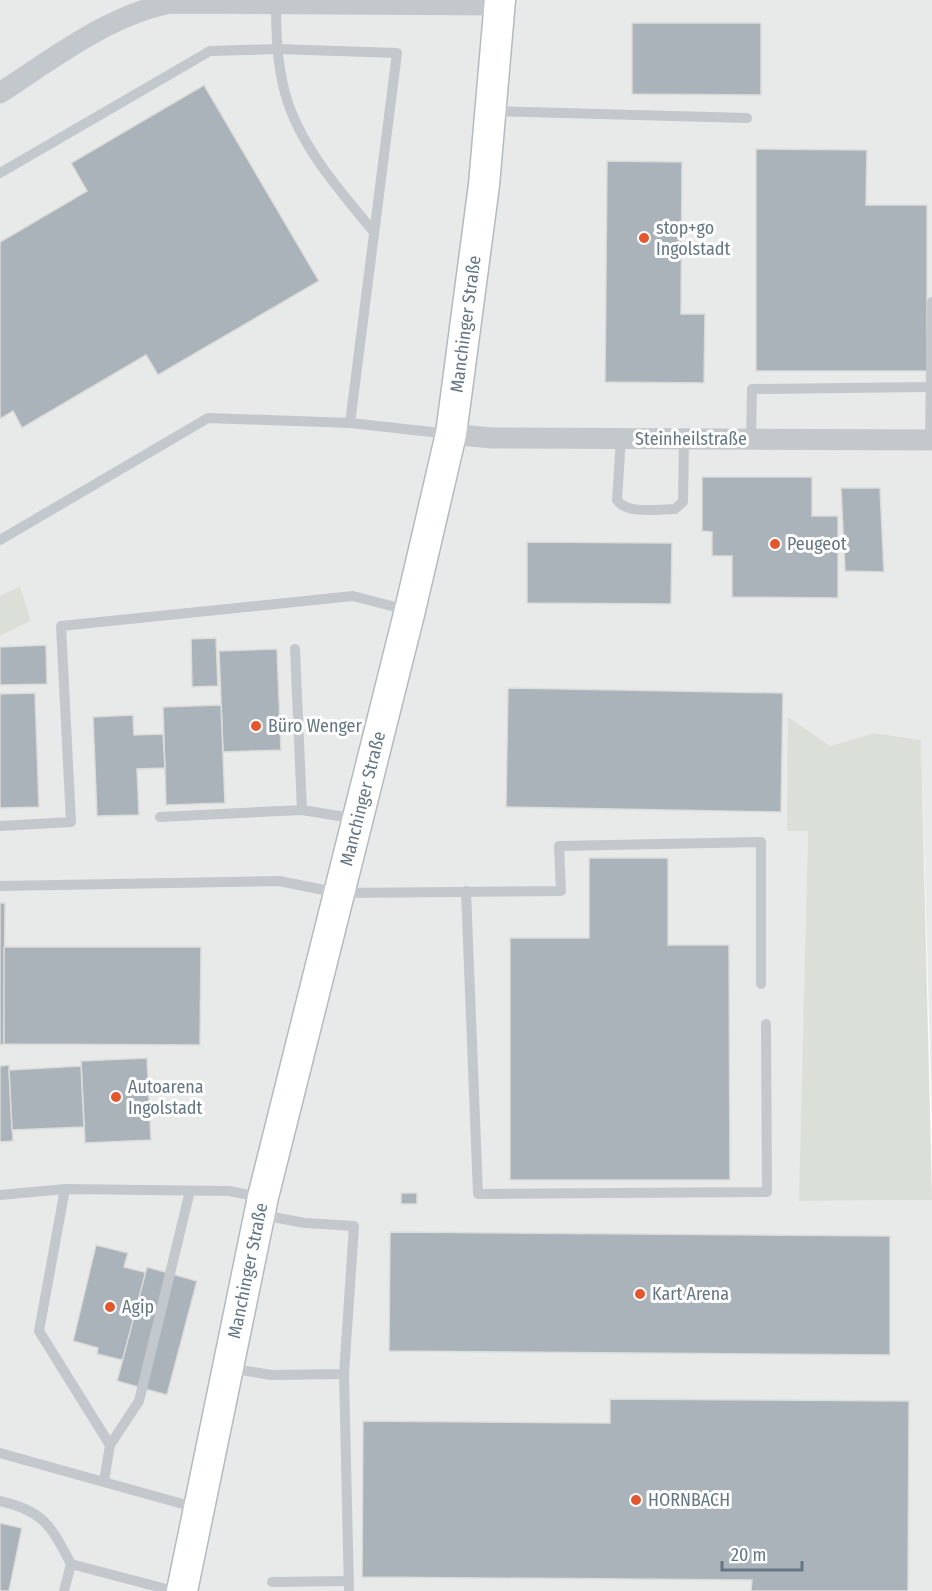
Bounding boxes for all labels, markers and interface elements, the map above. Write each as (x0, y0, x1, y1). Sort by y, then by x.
place label: stop+go Ingolstadt (656, 217, 731, 260)
marker: stop+go Ingolstadt (637, 231, 651, 245)
street label: Manchinger Straße (446, 254, 486, 394)
street label: Steinheilstraße (635, 428, 747, 450)
place label: Peugeot (787, 533, 847, 555)
marker: Peugeot (768, 537, 782, 551)
place label: Büro Wenger (268, 715, 362, 737)
marker: Büro Wenger (249, 719, 263, 733)
street label: Manchinger Straße (335, 729, 390, 868)
place label: Autoarena Ingolstadt (128, 1076, 204, 1119)
marker: Autoarena Ingolstadt (109, 1090, 123, 1104)
street label: Manchinger Straße (223, 1201, 273, 1340)
place label: Kart Arena (652, 1283, 729, 1305)
marker: Kart Arena (633, 1287, 647, 1301)
place label: Agip (122, 1296, 154, 1318)
marker: Agip (103, 1300, 117, 1314)
place label: HORNBACH (648, 1489, 730, 1511)
marker: HORNBACH (629, 1493, 643, 1507)
scale bar (722, 1534, 802, 1572)
text: 20 m (731, 1544, 766, 1566)

